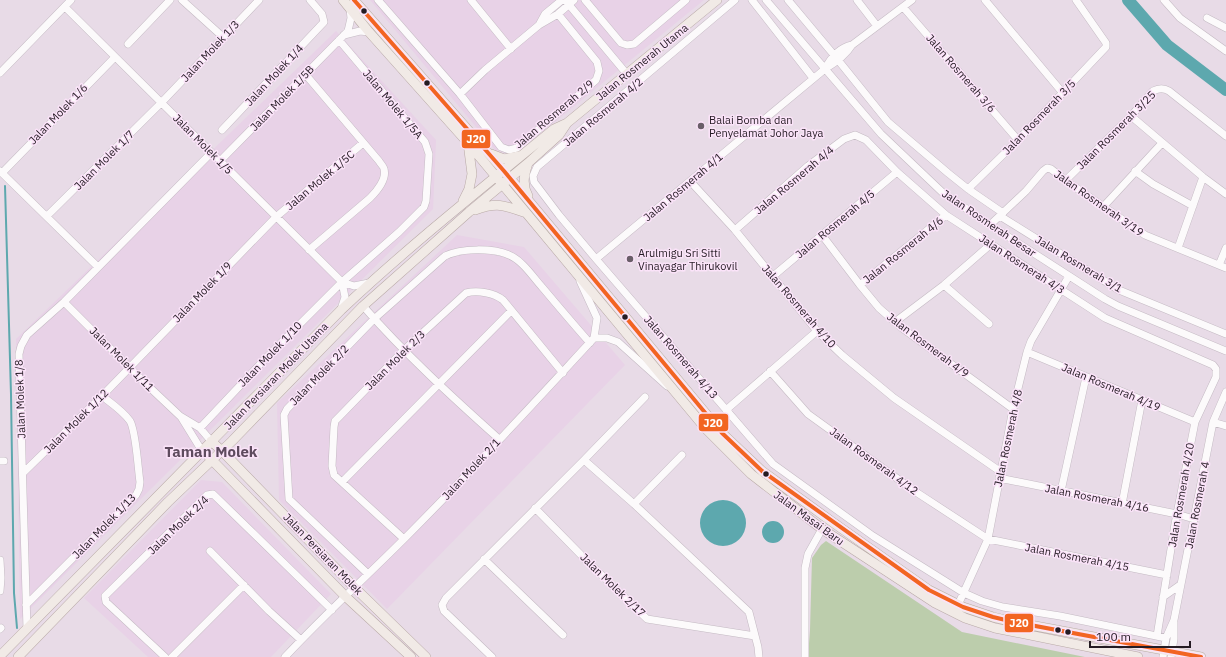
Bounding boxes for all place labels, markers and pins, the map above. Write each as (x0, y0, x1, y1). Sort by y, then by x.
unlabelled marker (359, 6, 369, 16)
unlabelled marker (422, 78, 432, 88)
place label: Balai Bomba dan Penyelamat Johor Jaya (709, 113, 823, 140)
marker: Balai Bomba dan Penyelamat Johor Jaya (696, 121, 706, 131)
place label: Arulmigu Sri Sitti Vinayagar Thirukovil (638, 246, 737, 273)
marker: Arulmigu Sri Sitti Vinayagar Thirukovil (625, 254, 635, 264)
unlabelled marker (620, 312, 630, 322)
unlabelled marker (761, 469, 771, 479)
unlabelled marker (1053, 625, 1063, 635)
unlabelled marker (1063, 627, 1073, 637)

